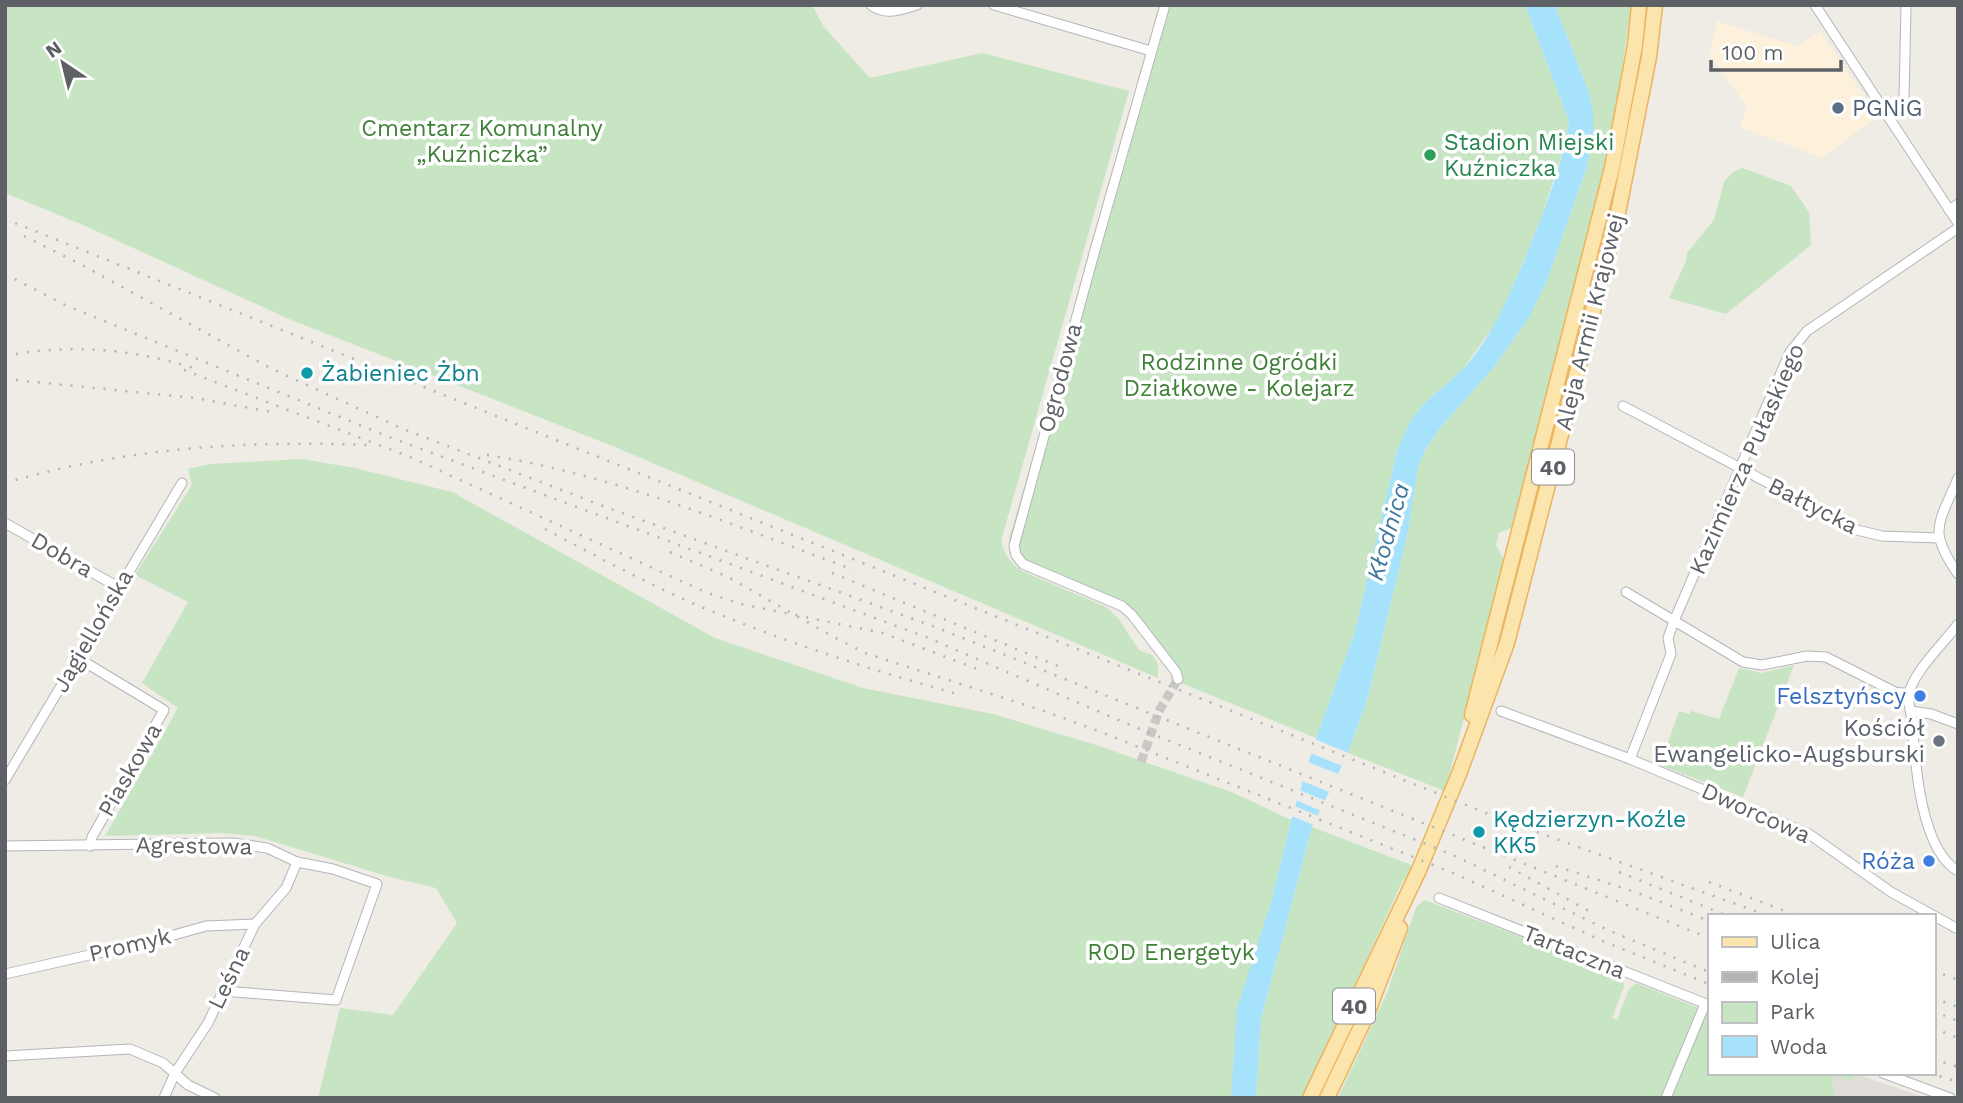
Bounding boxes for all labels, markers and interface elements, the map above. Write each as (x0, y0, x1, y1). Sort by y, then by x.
north arrow (28, 28, 98, 98)
scale bar (1711, 28, 1840, 72)
text: N (41, 36, 66, 63)
text: 100 m (1722, 40, 1784, 65)
place label: PGNiG (1852, 95, 1922, 122)
marker: PGNiG (1830, 100, 1846, 116)
park label: Cmentarz Komunalny „Kuźniczka” (361, 115, 603, 168)
place label: Stadion Miejski Kuźniczka (1444, 129, 1614, 182)
marker: Stadion Miejski Kuźniczka (1422, 147, 1438, 163)
street label: Aleja Armii Krajowej (1550, 211, 1630, 433)
street label: Ogrodowa (1032, 320, 1088, 436)
street label: Kazimierza Pułaskiego (1684, 339, 1810, 579)
park label: Rodzinne Ogródki Działkowe - Kolejarz (1123, 349, 1355, 402)
place label: Żabieniec Żbn (321, 360, 480, 387)
marker: Żabieniec Żbn (299, 365, 315, 381)
road number: 40 (1532, 449, 1574, 484)
street label: Bałtycka (1764, 472, 1862, 540)
water label: Kłodnica (1361, 480, 1415, 584)
street label: Dobra (26, 527, 98, 583)
street label: Jagiellońska (47, 565, 139, 697)
place label: Felsztyńscy (1776, 683, 1906, 710)
marker: Felsztyńscy (1912, 688, 1928, 704)
place label: Kościół Ewangelicko-Augsburski (1653, 715, 1925, 768)
street label: Piaskowa (92, 719, 168, 821)
marker: Kościół Ewangelicko-Augsburski (1931, 733, 1947, 749)
street label: Dworcowa (1697, 777, 1815, 849)
place label: Kędzierzyn-Koźle KK5 (1493, 806, 1686, 859)
marker: Kędzierzyn-Koźle KK5 (1471, 824, 1487, 840)
street label: Agrestowa (135, 831, 253, 861)
place label: Róża (1861, 848, 1915, 875)
marker: Róża (1921, 853, 1937, 869)
legend (1708, 914, 1935, 1075)
street label: Tartaczna (1519, 919, 1629, 985)
street label: Promyk (86, 922, 174, 968)
text: Ulica (1770, 929, 1821, 954)
park label: ROD Energetyk (1087, 939, 1255, 966)
street label: Leśna (202, 942, 256, 1014)
text: Kolej (1770, 964, 1820, 989)
road number: 40 (1333, 988, 1375, 1024)
text: Park (1770, 999, 1815, 1024)
text: Woda (1770, 1034, 1827, 1059)

